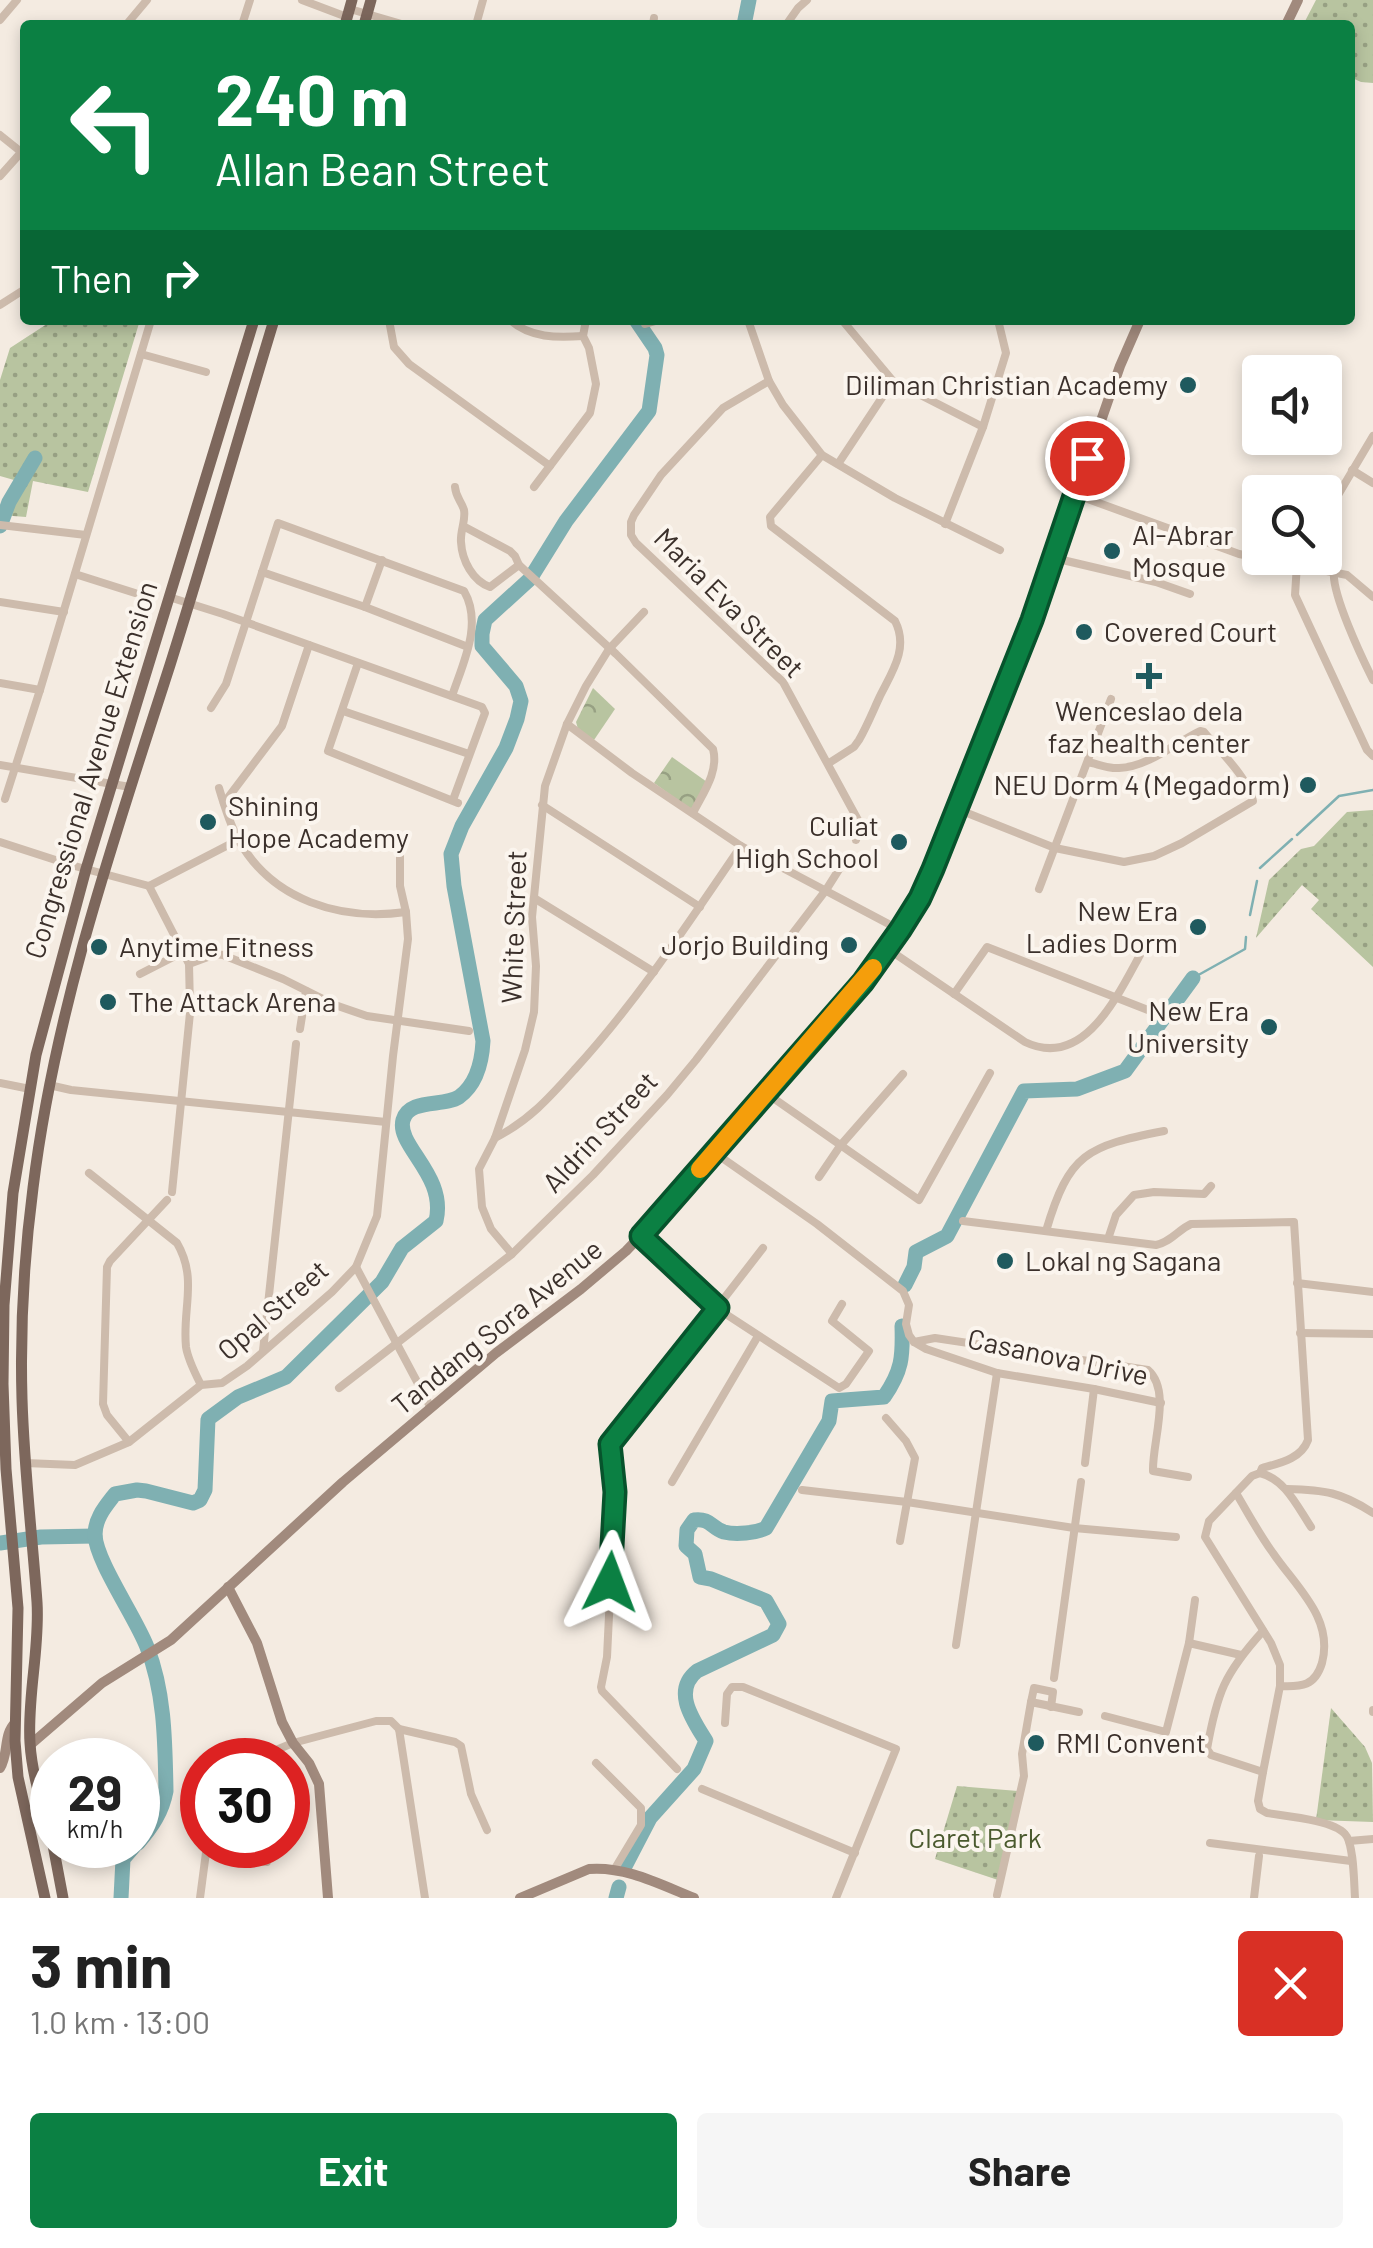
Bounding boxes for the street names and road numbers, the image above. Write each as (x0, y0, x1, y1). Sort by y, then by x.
street label: Maria Eva Street (648, 520, 812, 684)
street label: Congressional Avenue Extension (16, 577, 164, 963)
street label: White Street (493, 850, 533, 1004)
street label: Aldrin Street (535, 1064, 664, 1199)
street label: Tandang Sora Avenue (384, 1231, 608, 1421)
street label: Opal Street (210, 1252, 335, 1367)
street label: Casanova Drive (965, 1320, 1152, 1392)

